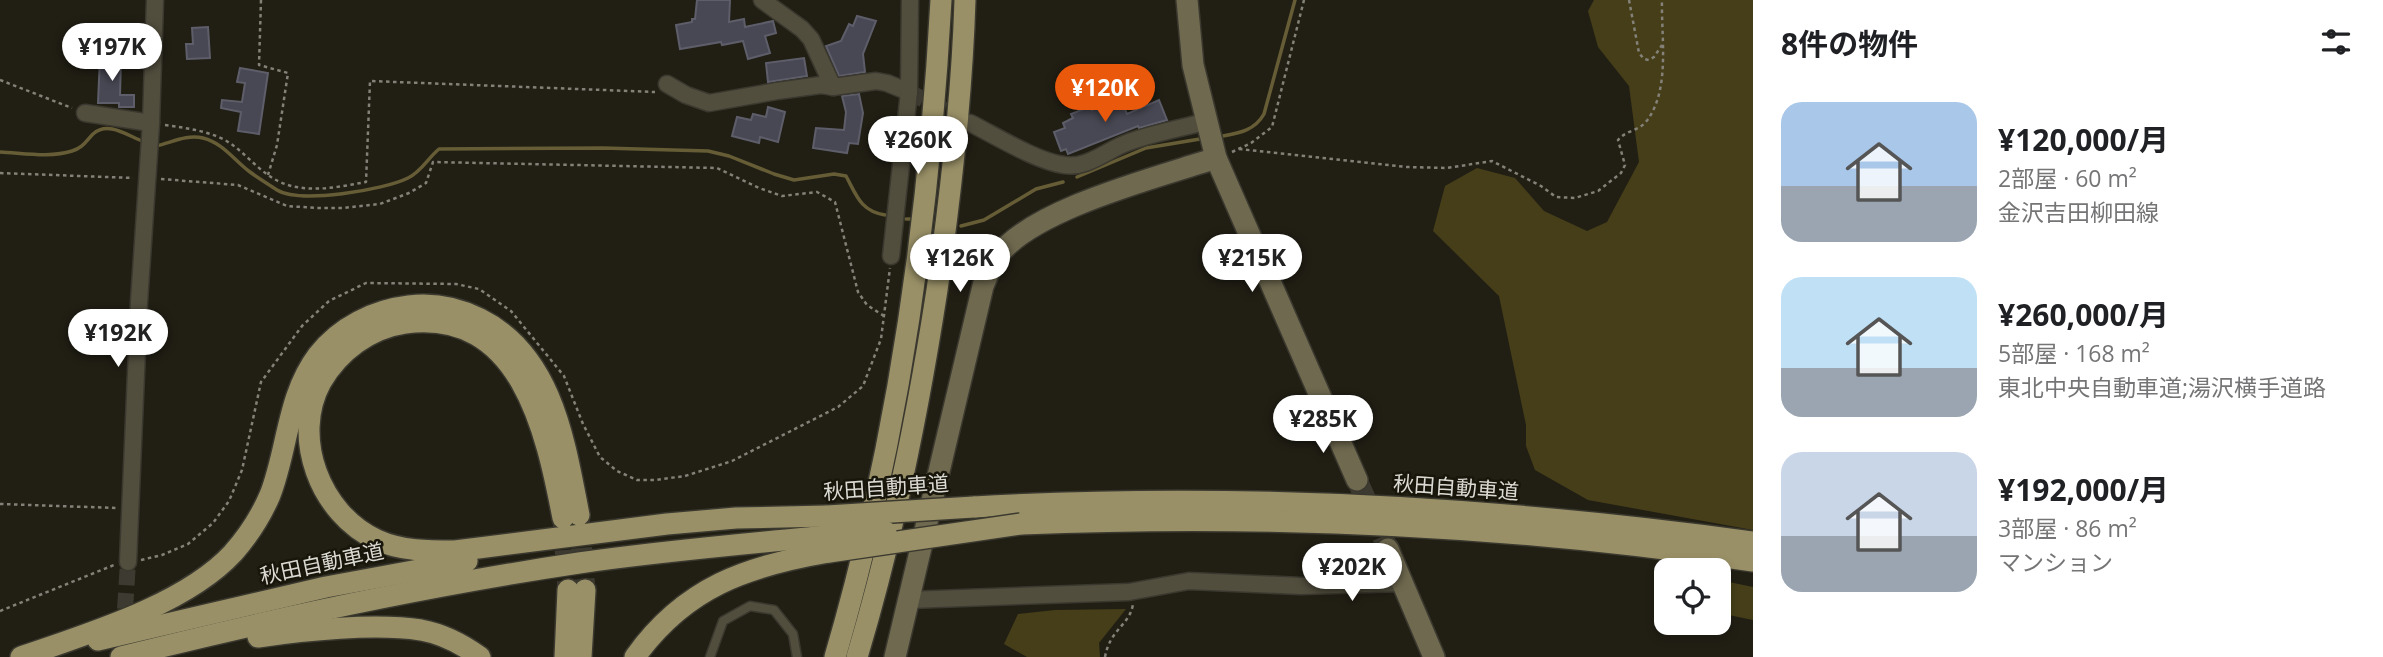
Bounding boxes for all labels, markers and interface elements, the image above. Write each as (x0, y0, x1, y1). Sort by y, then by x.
text: 8件の物件 (1781, 23, 1918, 64)
icon: filters (2317, 23, 2355, 61)
pin: ¥197K (63, 24, 161, 83)
text: ¥197K (78, 30, 146, 62)
pin: ¥120K (1056, 64, 1154, 124)
text: ¥120K (1071, 71, 1139, 103)
pin: ¥260K (869, 116, 967, 176)
text: ¥120,000/月 (1998, 119, 2169, 160)
text: ¥260K (884, 123, 952, 155)
icon: home (1837, 130, 1921, 214)
text: 2部屋 · 60 m² (1998, 162, 2137, 194)
text: 金沢吉田柳田線 (1998, 196, 2159, 228)
pin: ¥126K (911, 234, 1009, 294)
pin: ¥215K (1203, 234, 1301, 294)
text: ¥126K (926, 241, 994, 273)
text: ¥215K (1218, 241, 1286, 273)
text: ¥260,000/月 (1998, 294, 2169, 335)
icon: home (1837, 305, 1921, 389)
pin: ¥192K (69, 310, 167, 369)
text: ¥192K (84, 316, 152, 348)
text: 5部屋 · 168 m² (1998, 337, 2150, 369)
text: 東北中央自動車道;湯沢横手道路 (1998, 371, 2326, 403)
pin: ¥285K (1274, 396, 1372, 455)
text: ¥285K (1289, 402, 1357, 434)
street label: 秋田自動車道 (822, 469, 950, 505)
street label: 秋田自動車道 (1392, 469, 1520, 505)
text: ¥192,000/月 (1998, 469, 2169, 510)
icon: home (1837, 480, 1921, 564)
text: 3部屋 · 86 m² (1998, 512, 2137, 544)
street label: 秋田自動車道 (257, 536, 386, 590)
pin: ¥202K (1303, 544, 1401, 603)
text: マンション (1998, 546, 2113, 578)
text: ¥202K (1318, 550, 1386, 582)
map controls (1654, 558, 1731, 635)
button: locate (1654, 558, 1731, 635)

